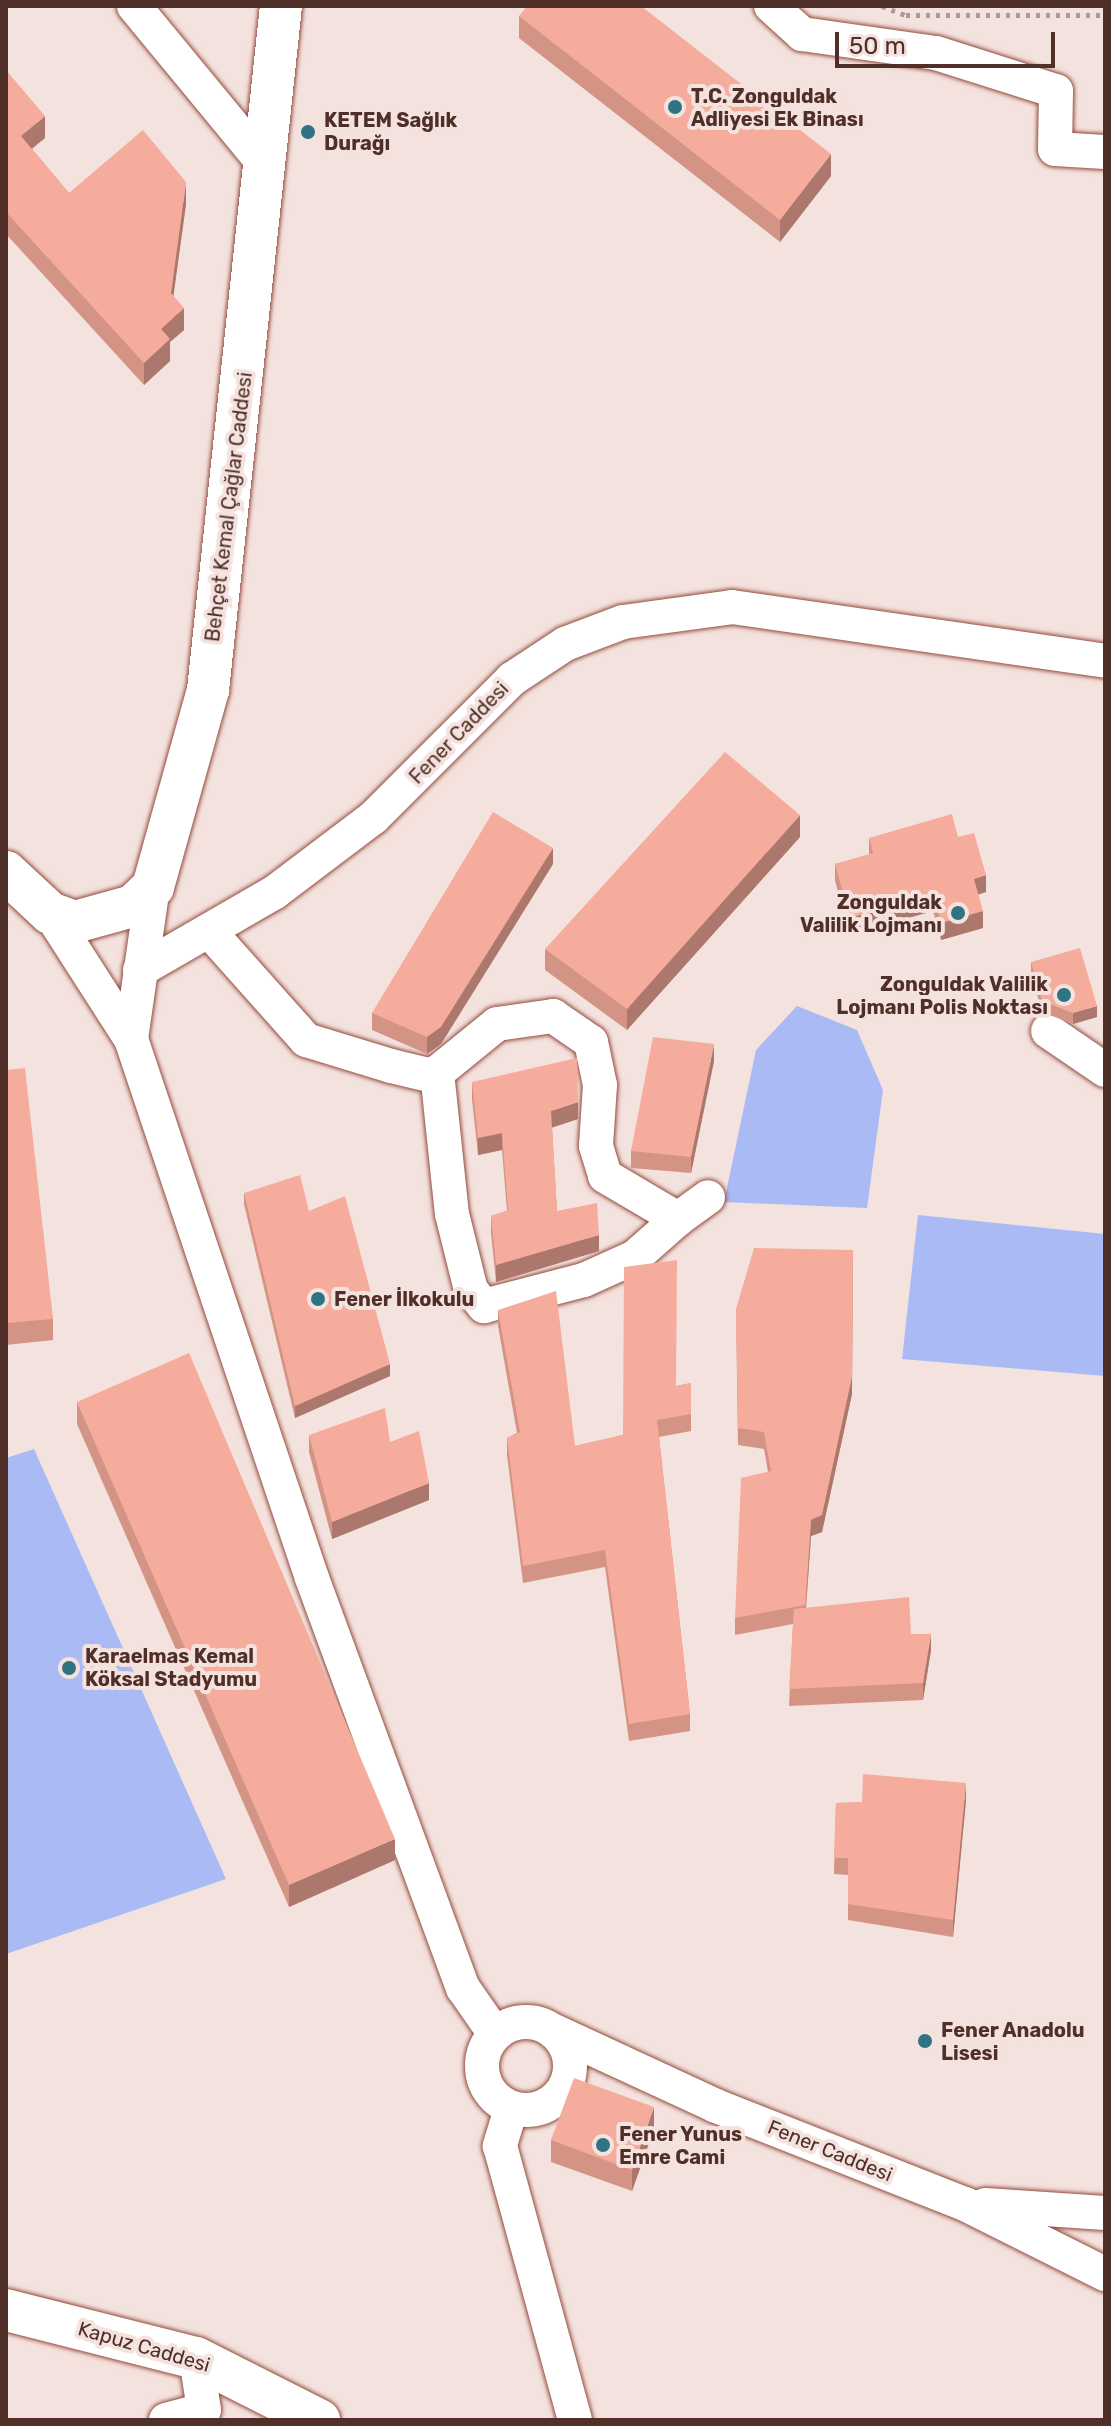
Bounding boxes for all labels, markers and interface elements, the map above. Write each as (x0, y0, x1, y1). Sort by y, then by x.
scale bar (839, 16, 1059, 66)
text: 50 m (849, 32, 906, 60)
place label: T.C. Zonguldak Adliyesi Ek Binası (691, 84, 864, 131)
marker: T.C. Zonguldak Adliyesi Ek Binası (666, 98, 684, 116)
place label: KETEM Sağlık Durağı (324, 108, 457, 155)
marker: KETEM Sağlık Durağı (299, 123, 317, 141)
street label: Behçet Kemal Çağlar Caddesi (201, 371, 257, 643)
street label: Fener Caddesi (404, 677, 514, 789)
place label: Zonguldak Valilik Lojmanı (800, 890, 942, 937)
marker: Zonguldak Valilik Lojmanı (949, 904, 967, 922)
place label: Zonguldak Valilik Lojmanı Polis Noktası (836, 972, 1048, 1019)
marker: Zonguldak Valilik Lojmanı Polis Noktası (1055, 986, 1073, 1004)
place label: Fener İlkokulu (334, 1287, 475, 1311)
marker: Fener İlkokulu (309, 1290, 327, 1308)
place label: Karaelmas Kemal Köksal Stadyumu (85, 1644, 257, 1691)
marker: Karaelmas Kemal Köksal Stadyumu (60, 1659, 78, 1677)
place label: Fener Anadolu Lisesi (941, 2018, 1085, 2065)
marker: Fener Anadolu Lisesi (916, 2032, 934, 2050)
street label: Fener Caddesi (764, 2115, 896, 2187)
place label: Fener Yunus Emre Cami (619, 2122, 743, 2169)
marker: Fener Yunus Emre Cami (594, 2136, 612, 2154)
street label: Kapuz Caddesi (75, 2317, 213, 2377)

